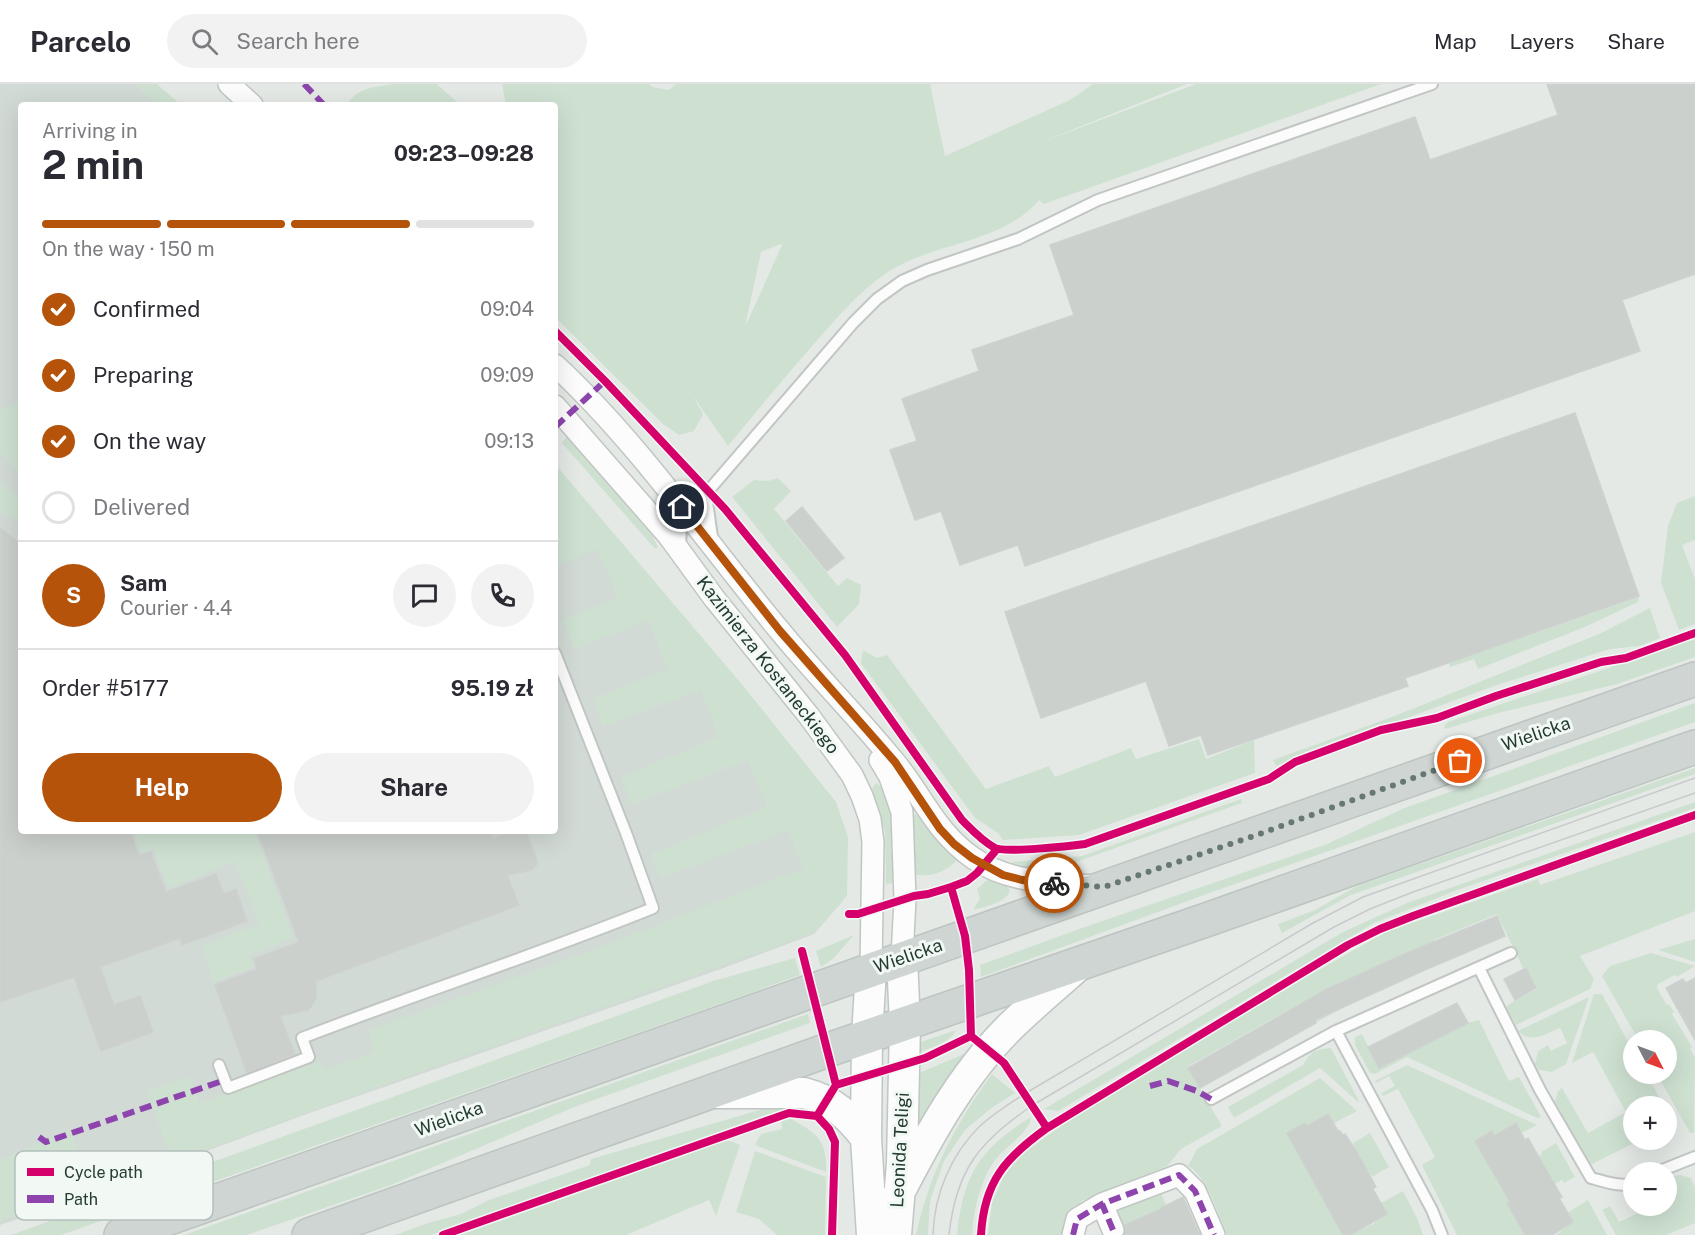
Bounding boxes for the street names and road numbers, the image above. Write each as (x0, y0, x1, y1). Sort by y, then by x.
street label: Kazimierza Kostaneckiego (693, 572, 844, 758)
street label: Wielicka (1499, 712, 1573, 755)
street label: Wielicka (871, 934, 945, 977)
street label: Leonida Teligi (886, 1092, 913, 1208)
street label: Wielicka (412, 1097, 486, 1141)

